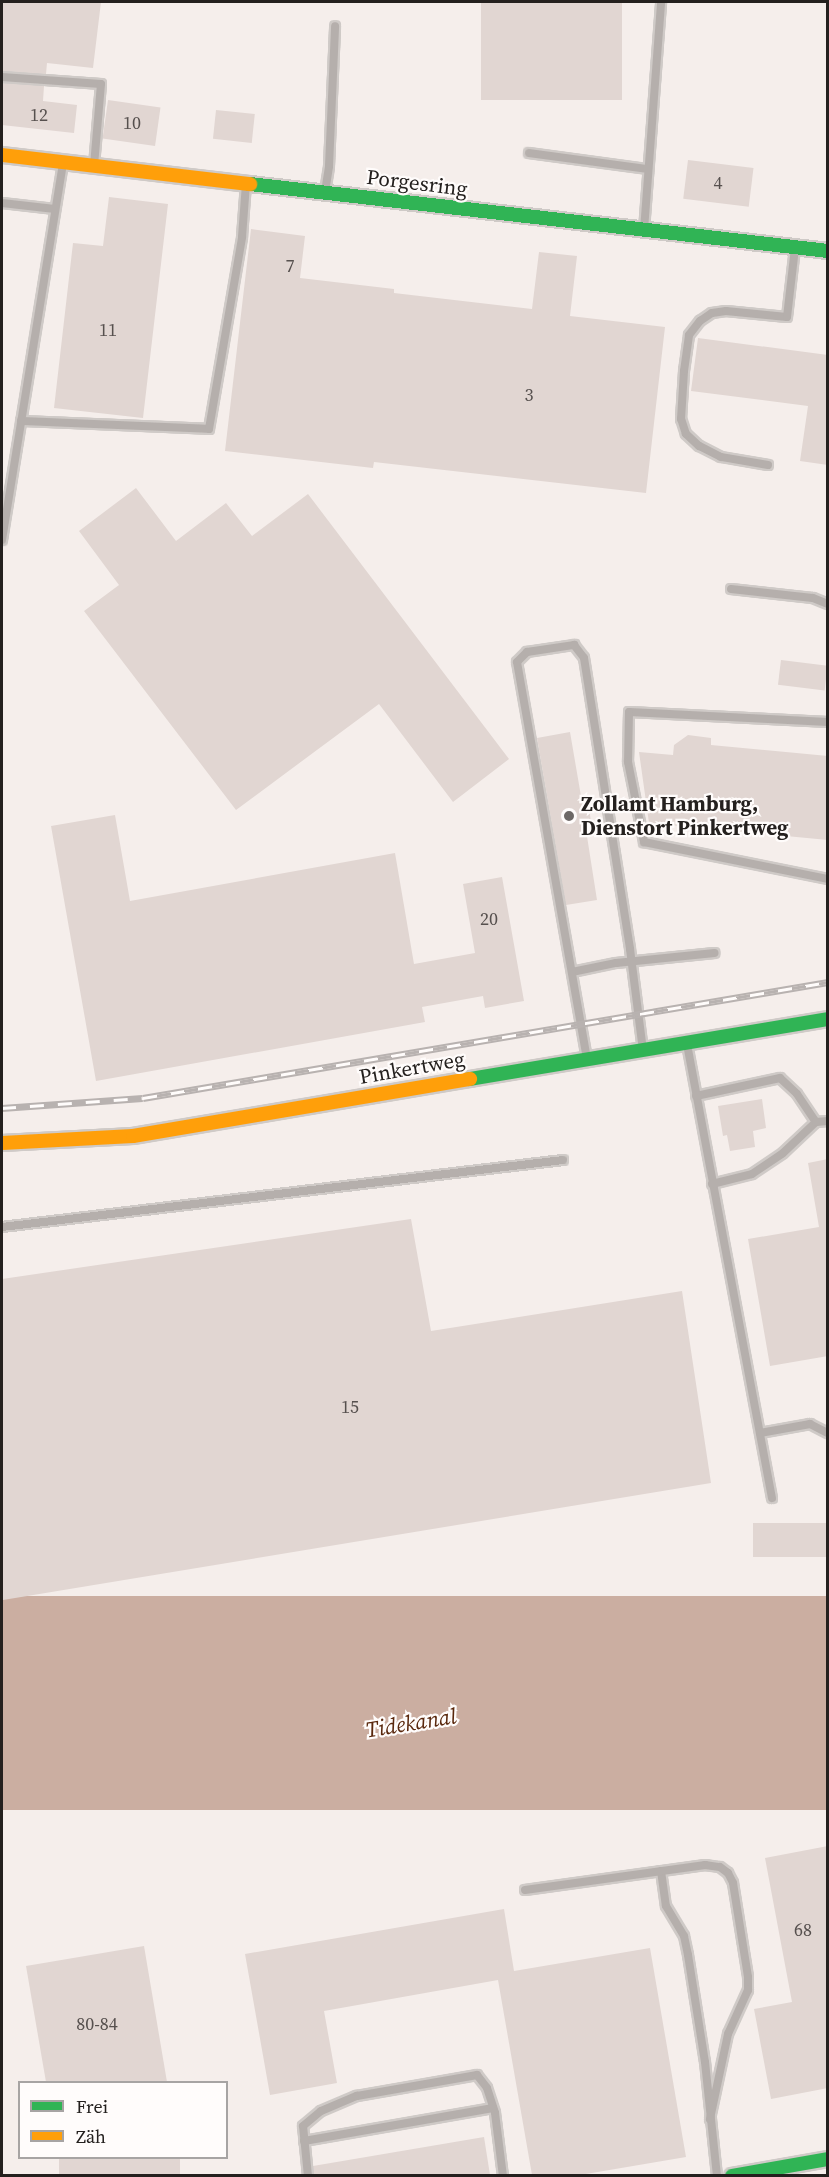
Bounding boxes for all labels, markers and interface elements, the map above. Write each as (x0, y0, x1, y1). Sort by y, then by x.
house number: 12 (30, 104, 48, 126)
house number: 10 (123, 112, 141, 134)
street label: Porgesring (365, 164, 469, 202)
house number: 4 (714, 172, 722, 194)
house number: 7 (286, 255, 294, 277)
house number: 11 (99, 319, 117, 341)
house number: 3 (525, 384, 533, 406)
place label: Zollamt Hamburg, Dienstort Pinkertweg (581, 791, 789, 841)
marker: Zollamt Hamburg, Dienstort Pinkertweg (562, 809, 576, 823)
house number: 20 (480, 908, 498, 930)
street label: Pinkertweg (357, 1046, 467, 1090)
house number: 15 (341, 1396, 359, 1418)
water label: Tidekanal (364, 1703, 458, 1743)
house number: 68 (794, 1919, 812, 1941)
house number: 80-84 (76, 2013, 118, 2035)
legend (18, 2081, 228, 2159)
text: Frei (76, 2094, 108, 2119)
text: Zäh (76, 2124, 106, 2149)

